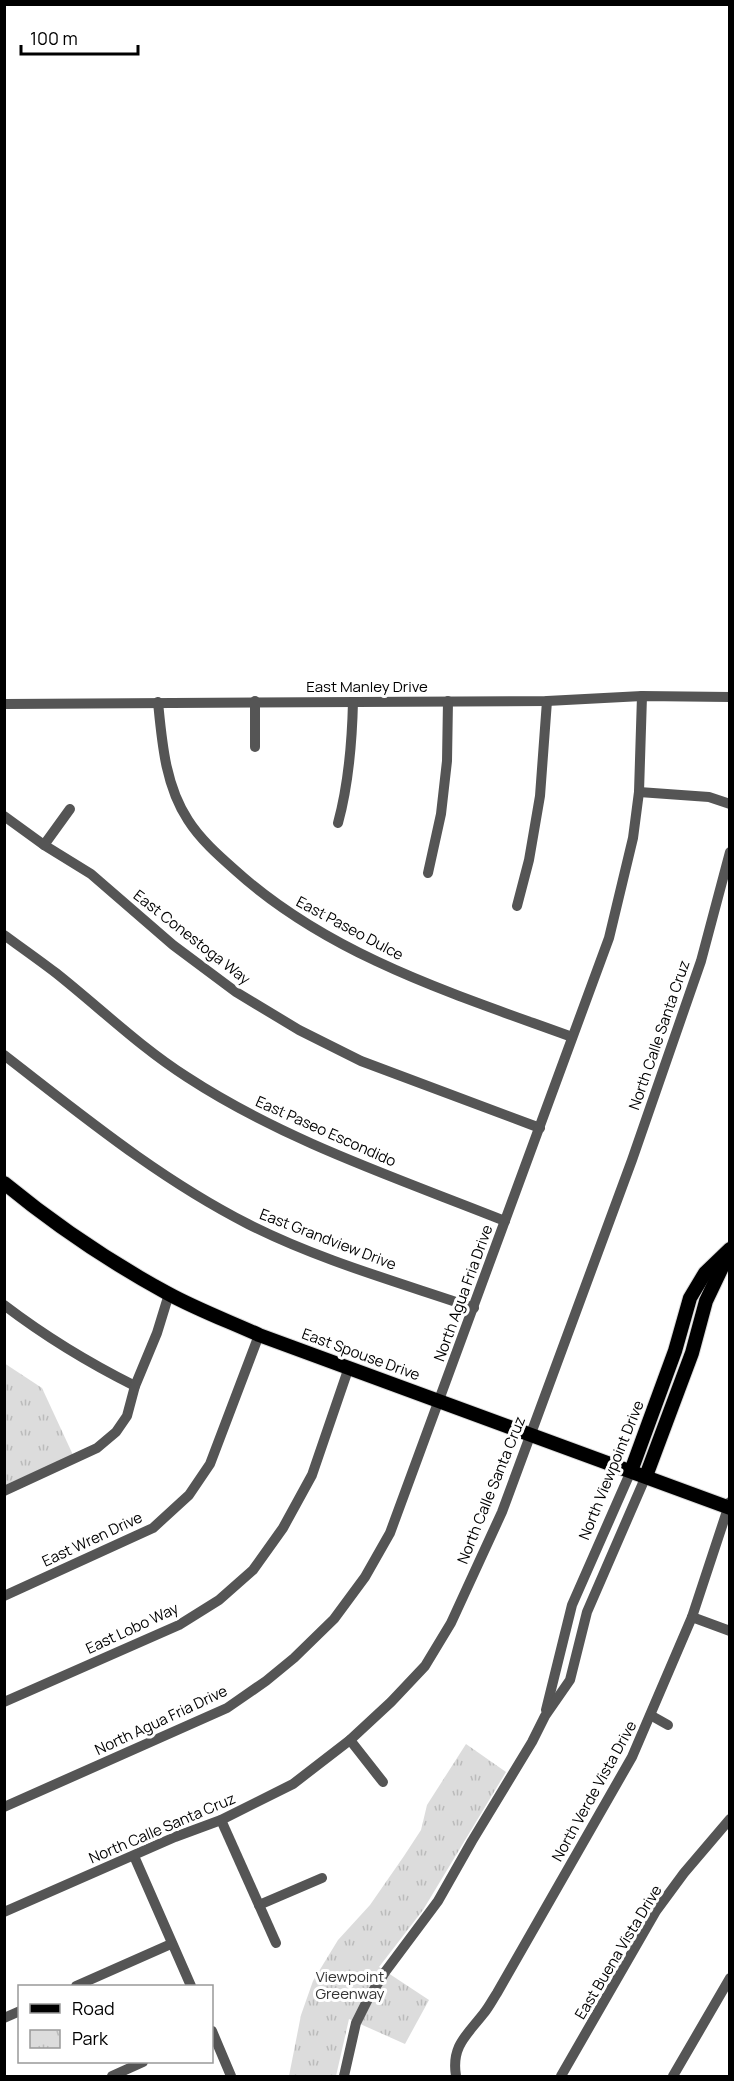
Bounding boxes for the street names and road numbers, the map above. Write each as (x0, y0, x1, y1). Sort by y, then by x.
street label: East Manley Drive (306, 676, 428, 697)
street label: East Conestoga Way (129, 885, 255, 989)
street label: East Paseo Dulce (293, 891, 408, 965)
street label: North Calle Santa Cruz (623, 957, 695, 1113)
street label: East Paseo Escondido (252, 1091, 400, 1171)
street label: East Grandview Drive (257, 1203, 400, 1275)
street label: North Agua Fria Drive (429, 1222, 498, 1364)
street label: East Spouse Drive (299, 1323, 423, 1385)
street label: North Viewpoint Drive (573, 1397, 649, 1543)
street label: North Calle Santa Cruz (452, 1413, 530, 1567)
street label: East Wren Drive (38, 1506, 146, 1571)
street label: East Lobo Way (82, 1597, 182, 1659)
street label: North Agua Fria Drive (91, 1680, 231, 1760)
street label: North Verde Vista Drive (547, 1717, 642, 1865)
street label: North Calle Santa Cruz (86, 1788, 238, 1868)
street label: East Buena Vista Drive (570, 1881, 667, 2023)

